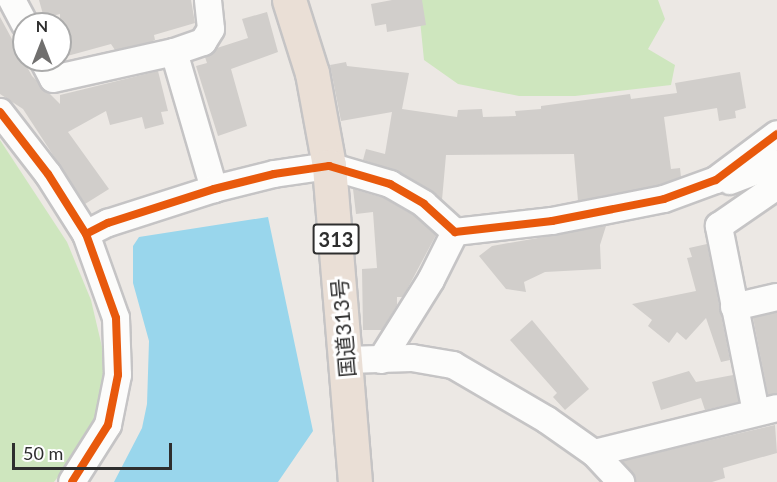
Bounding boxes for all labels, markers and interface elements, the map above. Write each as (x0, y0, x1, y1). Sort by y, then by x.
north arrow (12, 12, 72, 72)
text: N (36, 16, 48, 35)
road number: 313 (312, 222, 360, 256)
street label: 国道313号 (326, 277, 360, 379)
scale bar (15, 431, 176, 469)
text: 50 m (23, 442, 63, 464)

